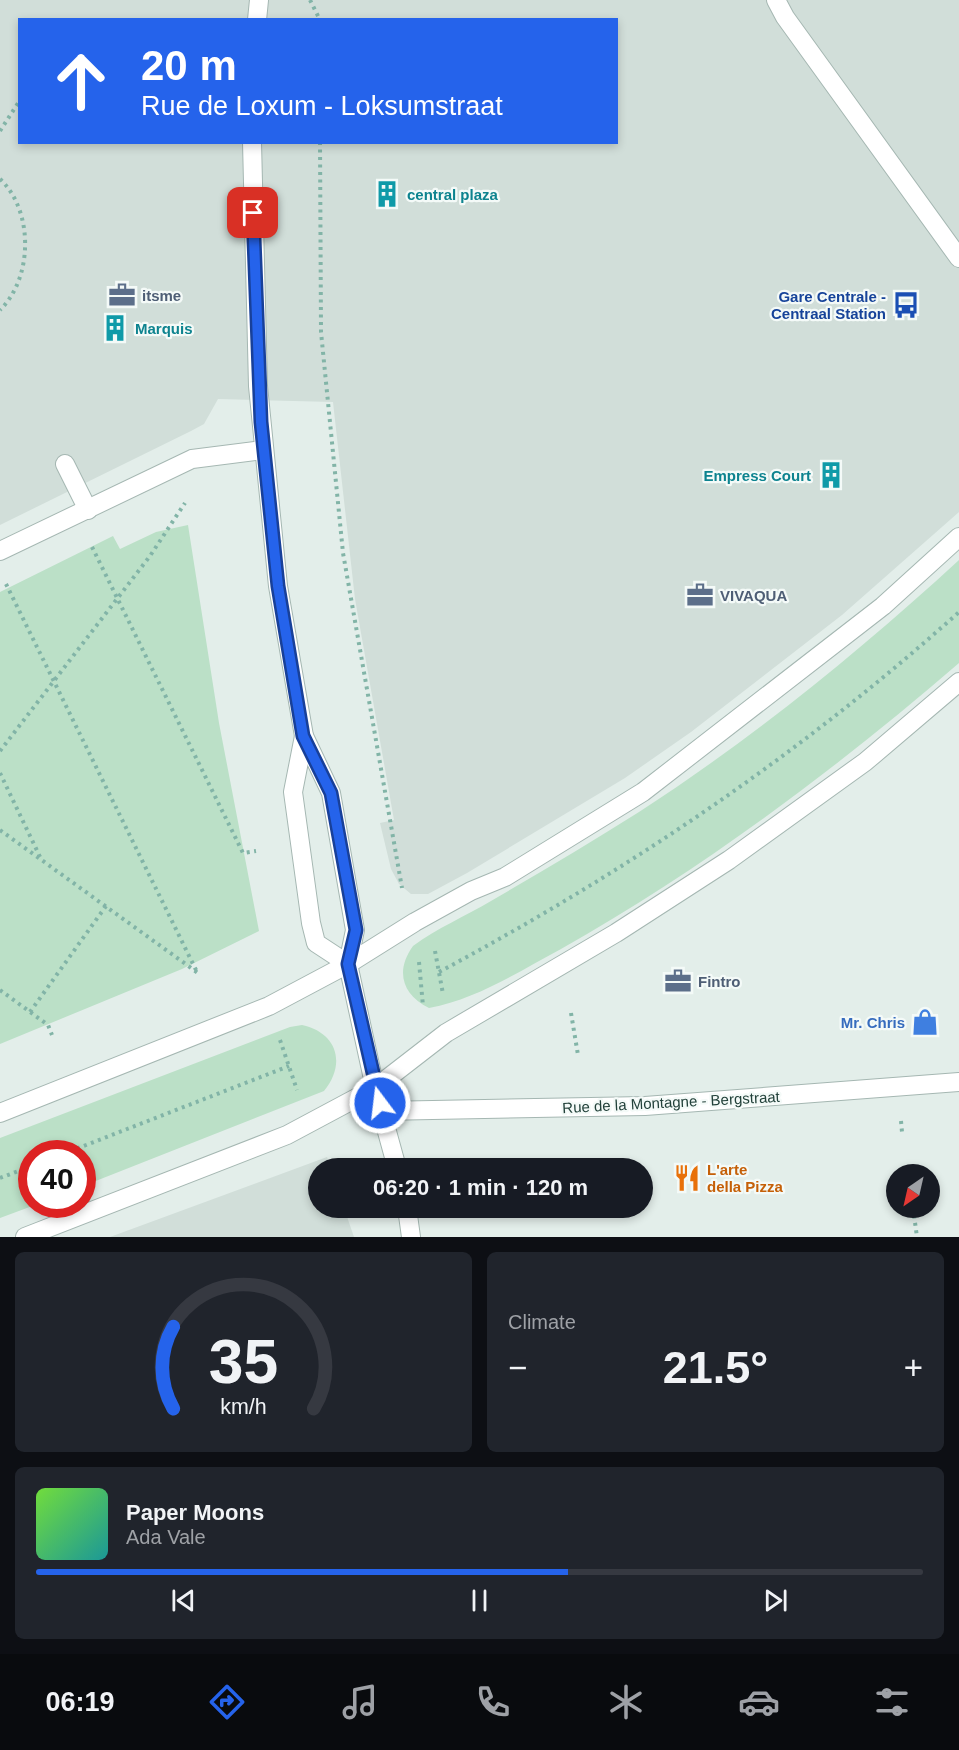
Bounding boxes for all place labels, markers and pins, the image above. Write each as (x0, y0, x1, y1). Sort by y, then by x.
building icon: central plaza (372, 179, 402, 209)
place label: central plaza (407, 186, 499, 203)
pin (227, 187, 278, 238)
office icon: itsme (107, 280, 137, 310)
place label: itsme (142, 287, 181, 304)
place label: Gare Centrale - Centraal Station (771, 288, 886, 322)
bus stop icon: Gare Centrale - Centraal Station (891, 290, 921, 320)
building icon: Marquis (100, 313, 130, 343)
place label: Marquis (135, 320, 193, 337)
building icon: Empress Court (816, 460, 846, 490)
place label: Empress Court (703, 467, 811, 484)
office icon: VIVAQUA (685, 580, 715, 610)
place label: VIVAQUA (720, 587, 787, 604)
office icon: Fintro (663, 966, 693, 996)
place label: Fintro (698, 973, 741, 990)
shop icon: Mr. Chris (910, 1007, 940, 1037)
place label: Mr. Chris (841, 1014, 905, 1031)
place label: L'arte della Pizza (707, 1161, 784, 1195)
restaurant icon: L'arte della Pizza (672, 1163, 702, 1193)

